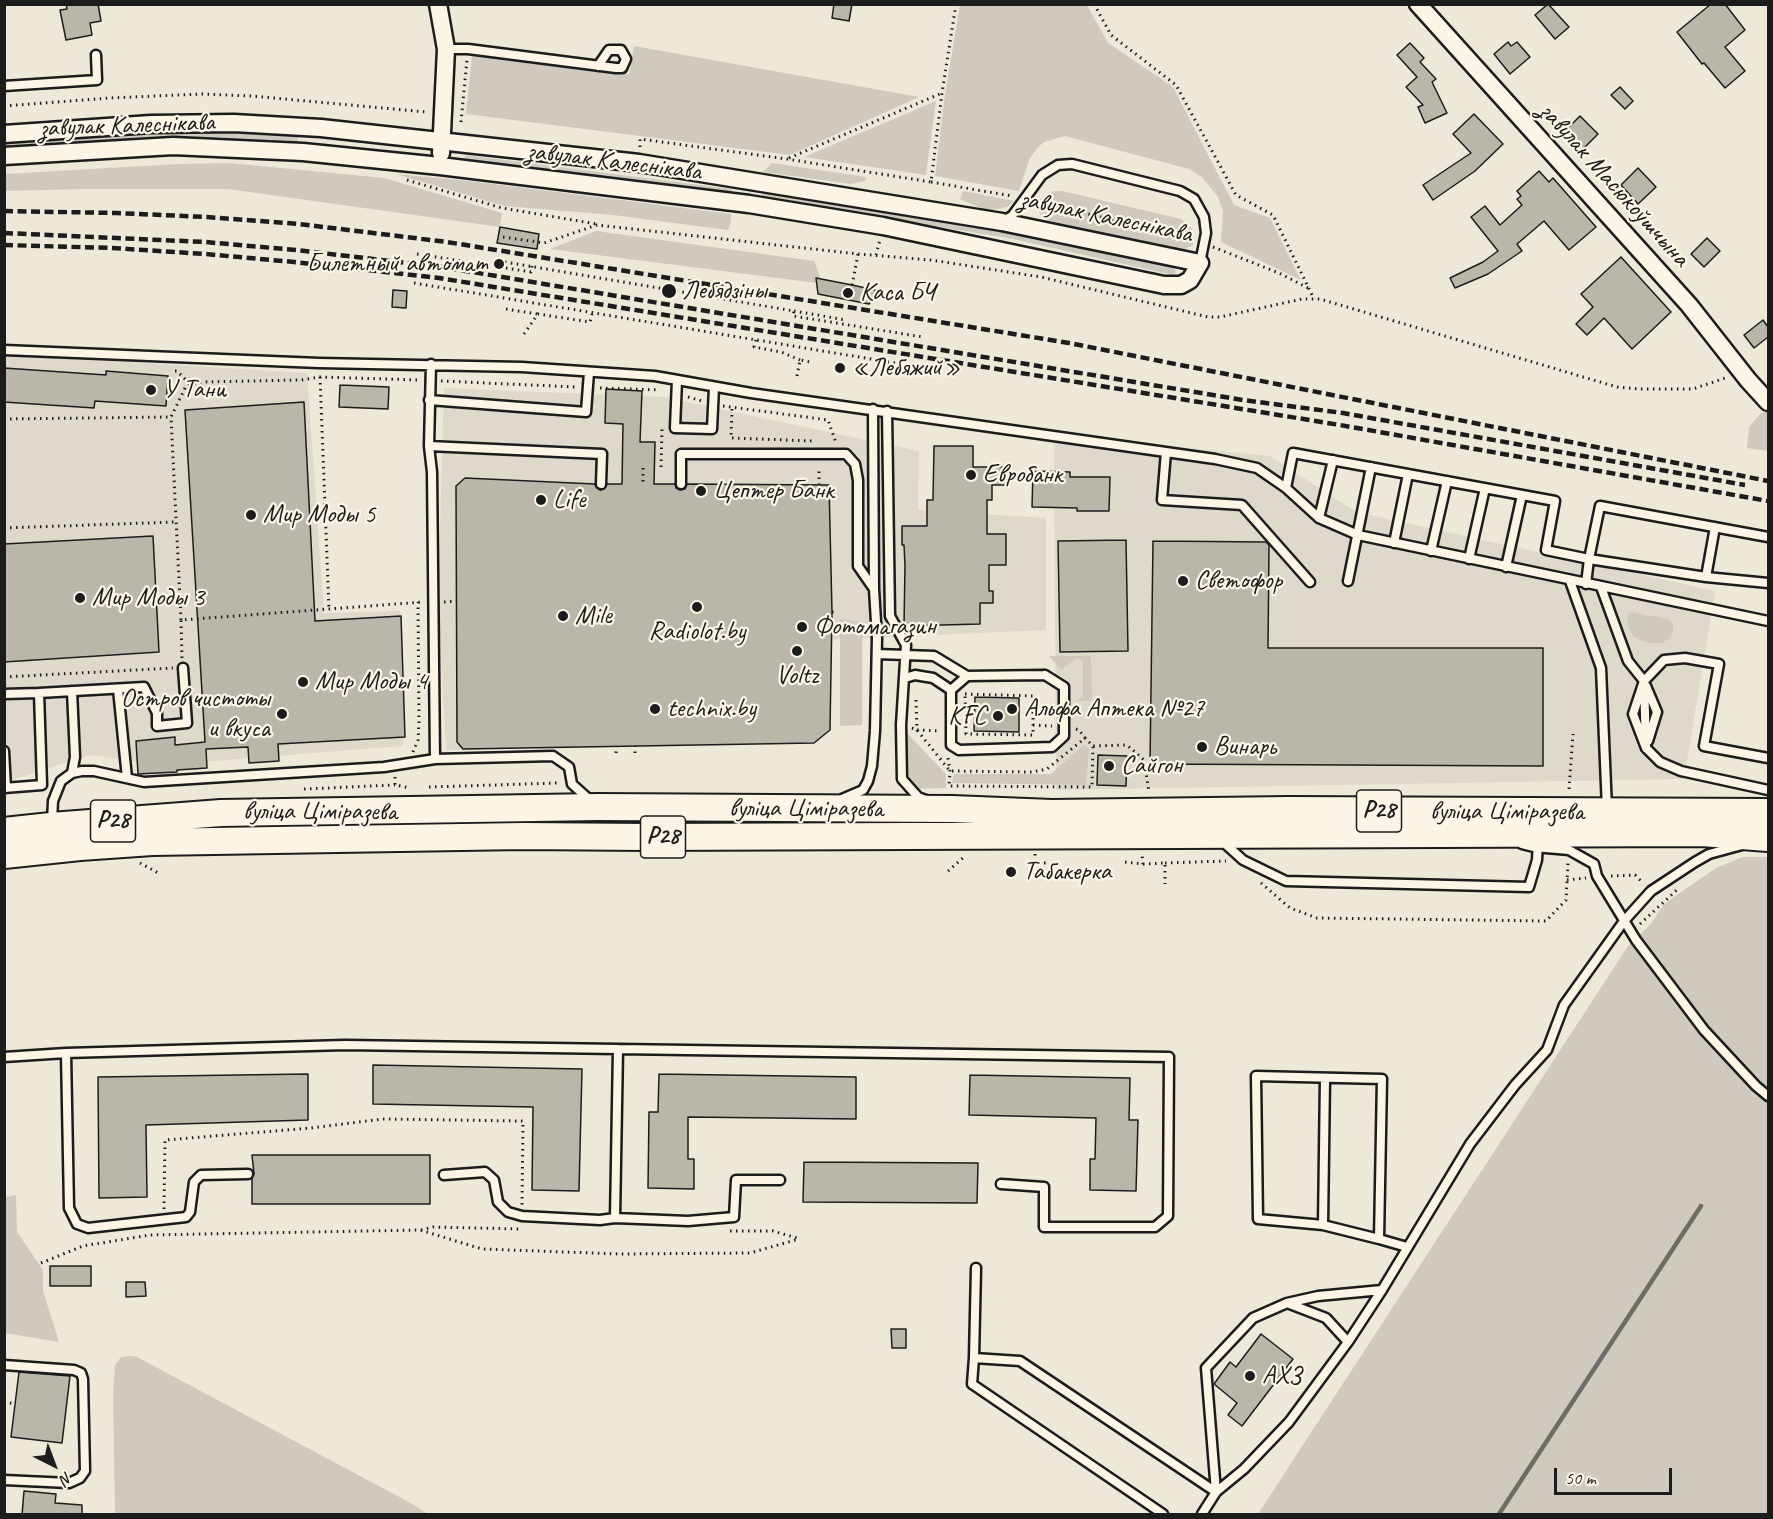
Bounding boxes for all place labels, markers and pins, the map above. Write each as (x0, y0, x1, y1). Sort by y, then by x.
place label: Билетный автомат (306, 248, 487, 280)
marker: Билетный автомат (492, 257, 506, 271)
place label: Лебядзіны (682, 275, 767, 307)
place label: Каса БЧ (860, 277, 935, 309)
marker: Лебядзіны (660, 282, 678, 300)
marker: Каса БЧ (841, 286, 855, 300)
place label: «Лебяжий» (852, 352, 960, 384)
marker: «Лебяжий» (833, 361, 847, 375)
place label: У Тани (163, 374, 226, 406)
marker: У Тани (144, 383, 158, 397)
place label: Евробанк (983, 459, 1062, 491)
marker: Евробанк (964, 468, 978, 482)
place label: Цептер Банк (713, 475, 834, 507)
place label: Life (553, 484, 585, 516)
marker: Цептер Банк (694, 484, 708, 498)
marker: Life (534, 493, 548, 507)
place label: Мир Моды 5 (263, 499, 375, 531)
marker: Мир Моды 5 (244, 508, 258, 522)
place label: Светофор (1195, 565, 1282, 597)
marker: Светофор (1176, 574, 1190, 588)
place label: Мир Моды 3 (92, 582, 204, 614)
marker: Мир Моды 3 (73, 591, 87, 605)
place label: Mile (575, 600, 612, 632)
marker: Radiolot.by (690, 600, 704, 614)
marker: Mile (556, 609, 570, 623)
place label: Фотомагазин (814, 611, 936, 643)
place label: Radiolot.by (649, 616, 745, 648)
marker: Фотомагазин (795, 620, 809, 634)
marker: Voltz (790, 644, 804, 658)
place label: Voltz (776, 660, 818, 692)
place label: Мир Моды 4 (315, 666, 427, 698)
marker: Мир Моды 4 (296, 675, 310, 689)
place label: Остров чистоты и вкуса (121, 683, 270, 744)
place label: technix.by (667, 693, 756, 725)
place label: Альфа Аптека №27 (1024, 693, 1204, 725)
place label: KFC (948, 700, 986, 732)
marker: technix.by (648, 702, 662, 716)
marker: Альфа Аптека №27 (1005, 702, 1019, 716)
marker: Остров чистоты и вкуса (275, 707, 289, 721)
marker: KFC (991, 709, 1005, 723)
place label: Винарь (1214, 731, 1276, 763)
marker: Винарь (1195, 740, 1209, 754)
place label: Сайгон (1121, 750, 1182, 782)
marker: Сайгон (1102, 759, 1116, 773)
place label: Табакерка (1023, 856, 1111, 888)
marker: Табакерка (1004, 865, 1018, 879)
place label: АХЗ (1262, 1360, 1301, 1392)
marker: АХЗ (1243, 1369, 1257, 1383)

